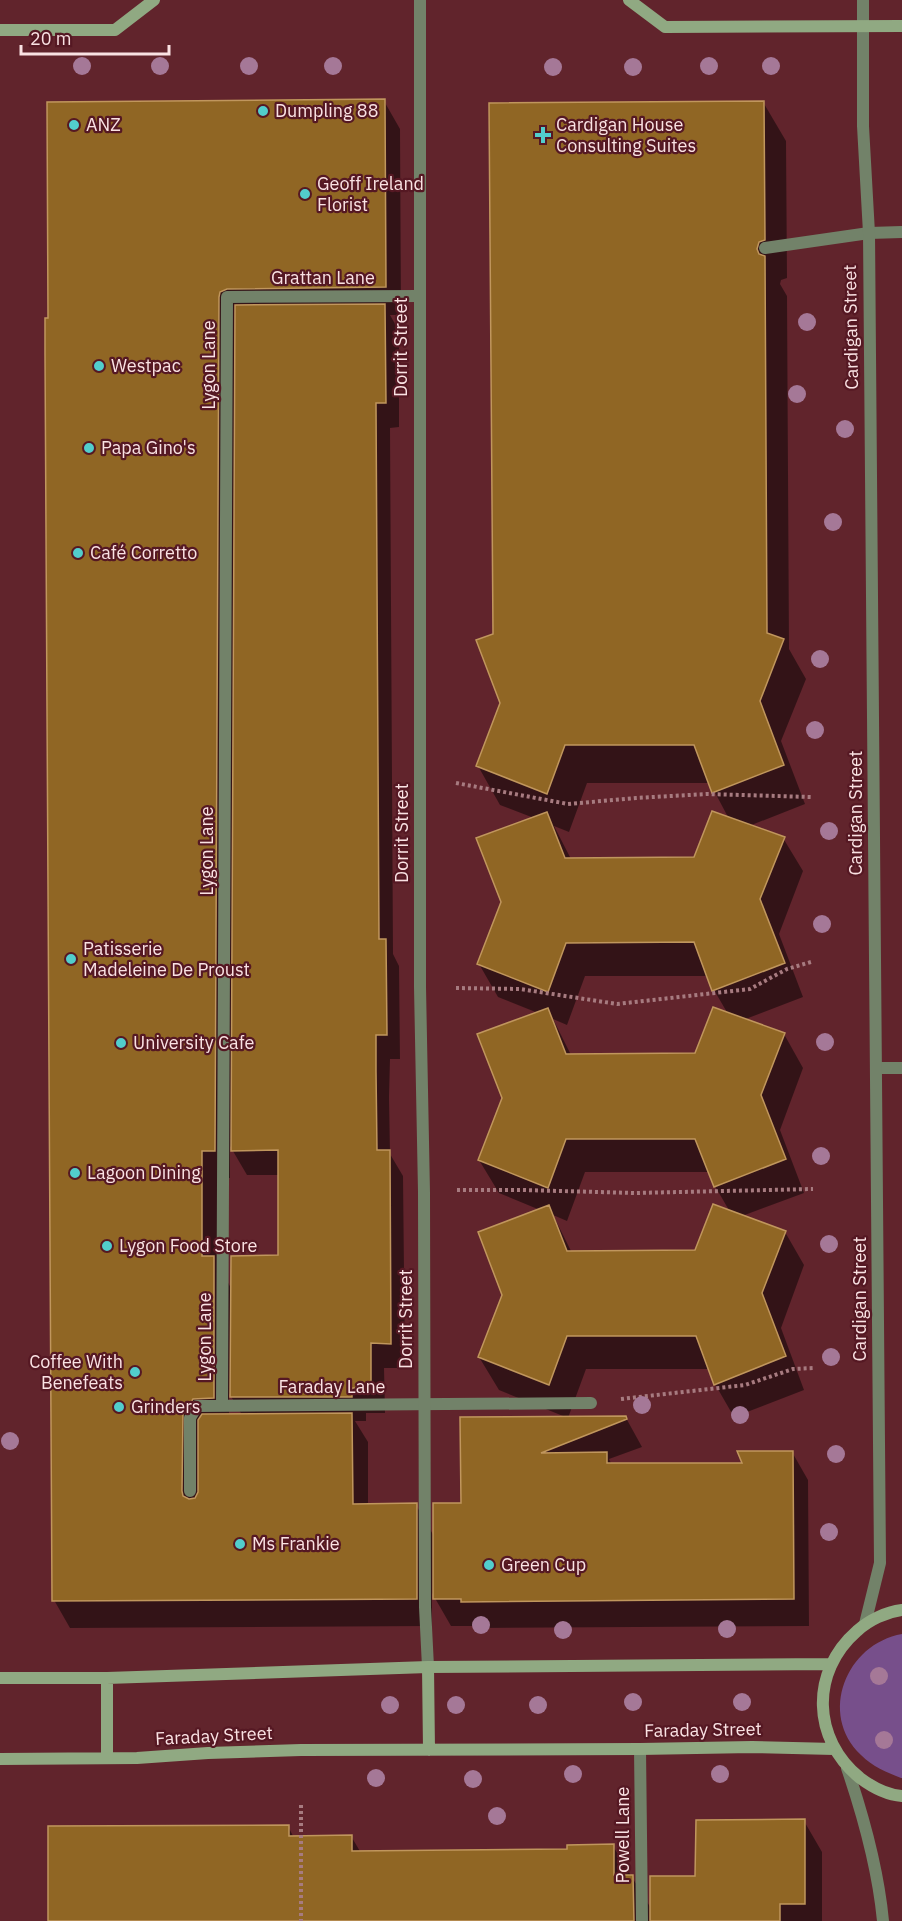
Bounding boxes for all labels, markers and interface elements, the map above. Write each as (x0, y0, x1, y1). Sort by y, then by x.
scale bar (21, 18, 170, 56)
text: 20 m (30, 27, 72, 50)
place label: Dumpling 88 (275, 99, 378, 122)
marker: Dumpling 88 (256, 104, 270, 118)
place label: ANZ (86, 113, 121, 136)
place label: Cardigan House Consulting Suites (556, 113, 696, 157)
marker: ANZ (67, 118, 81, 132)
marker: Cardigan House Consulting Suites (534, 126, 552, 144)
place label: Geoff Ireland Florist (317, 172, 424, 216)
marker: Geoff Ireland Florist (298, 187, 312, 201)
street label: Cardigan Street (838, 264, 863, 390)
street label: Grattan Lane (271, 266, 375, 289)
street label: Dorrit Street (389, 297, 412, 397)
street label: Lygon Lane (197, 320, 220, 410)
place label: Westpac (111, 354, 181, 377)
marker: Westpac (92, 359, 106, 373)
place label: Papa Gino's (101, 436, 196, 459)
marker: Papa Gino's (82, 441, 96, 455)
place label: Café Corretto (90, 541, 197, 564)
marker: Café Corretto (71, 546, 85, 560)
street label: Cardigan Street (844, 750, 867, 876)
street label: Dorrit Street (390, 783, 413, 883)
street label: Lygon Lane (195, 806, 218, 896)
place label: Patisserie Madeleine De Proust (83, 937, 250, 981)
marker: Patisserie Madeleine De Proust (64, 952, 78, 966)
place label: University Cafe (133, 1031, 254, 1054)
marker: University Cafe (114, 1036, 128, 1050)
place label: Lagoon Dining (87, 1161, 201, 1184)
marker: Lagoon Dining (68, 1166, 82, 1180)
place label: Lygon Food Store (119, 1234, 257, 1257)
street label: Cardigan Street (848, 1236, 871, 1362)
marker: Lygon Food Store (100, 1239, 114, 1253)
street label: Dorrit Street (394, 1269, 417, 1369)
street label: Lygon Lane (193, 1292, 216, 1382)
place label: Coffee With Benefeats (29, 1350, 123, 1394)
marker: Coffee With Benefeats (128, 1365, 142, 1379)
street label: Faraday Lane (278, 1375, 386, 1398)
place label: Grinders (131, 1395, 201, 1418)
marker: Grinders (112, 1400, 126, 1414)
place label: Ms Frankie (252, 1532, 340, 1555)
marker: Ms Frankie (233, 1537, 247, 1551)
place label: Green Cup (501, 1553, 586, 1576)
marker: Green Cup (482, 1558, 496, 1572)
street label: Faraday Street (644, 1717, 762, 1742)
street label: Faraday Street (155, 1721, 273, 1750)
street label: Powell Lane (611, 1786, 634, 1883)

